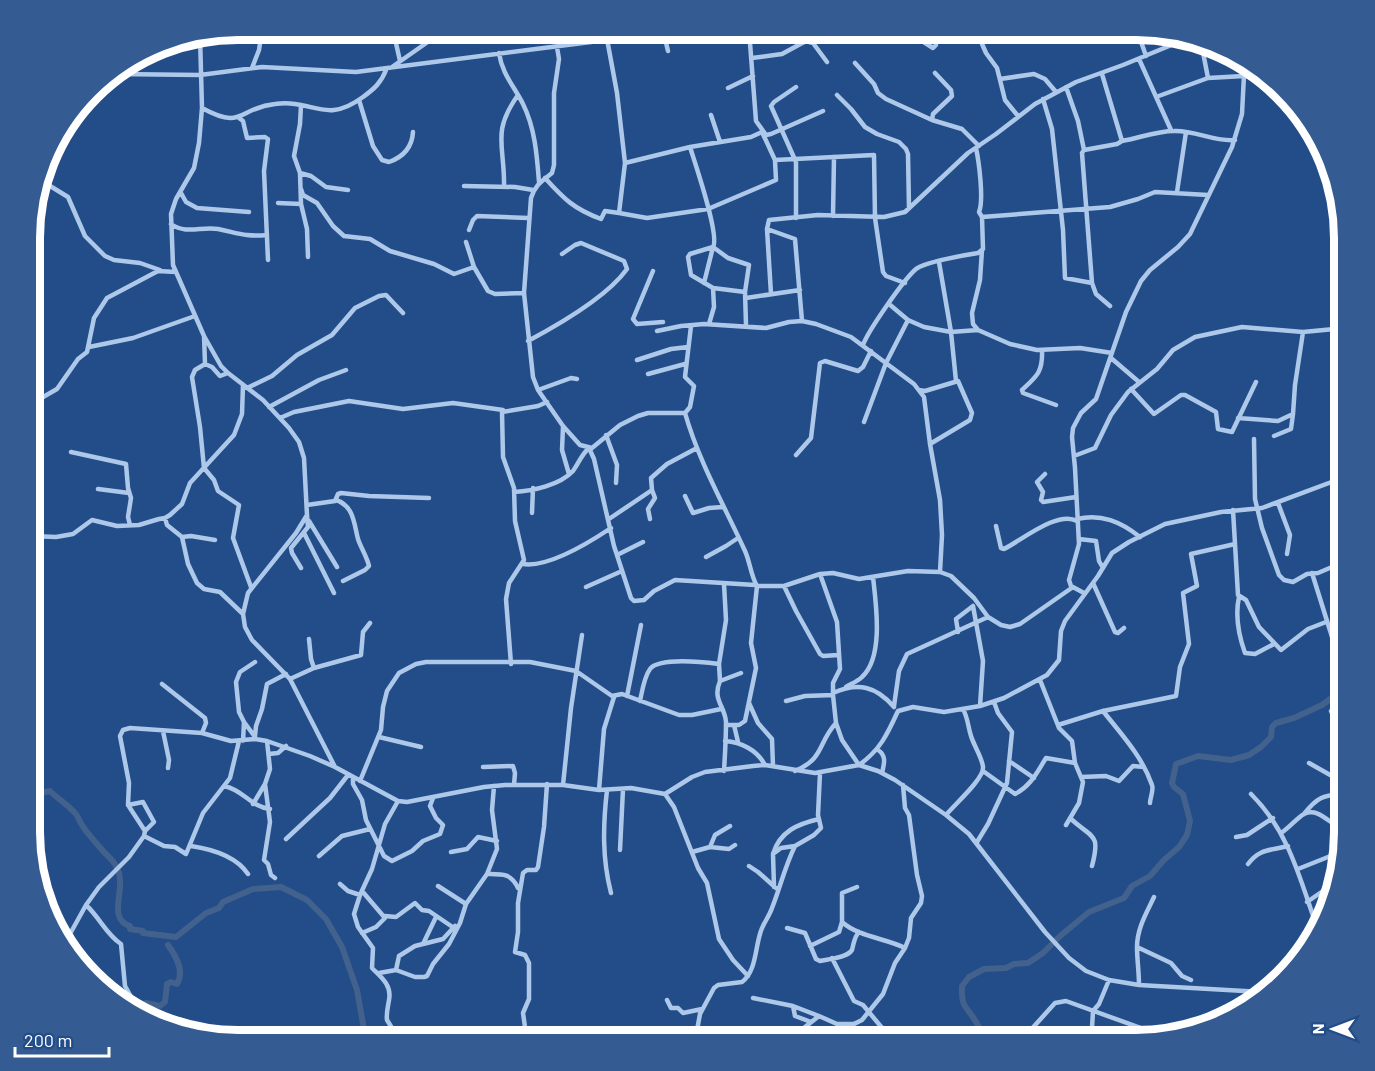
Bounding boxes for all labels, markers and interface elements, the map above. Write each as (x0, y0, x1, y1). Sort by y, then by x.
north arrow (1303, 999, 1363, 1059)
scale bar (15, 1020, 110, 1058)
text: N (1308, 1024, 1327, 1034)
text: 200 m (24, 1029, 72, 1051)

